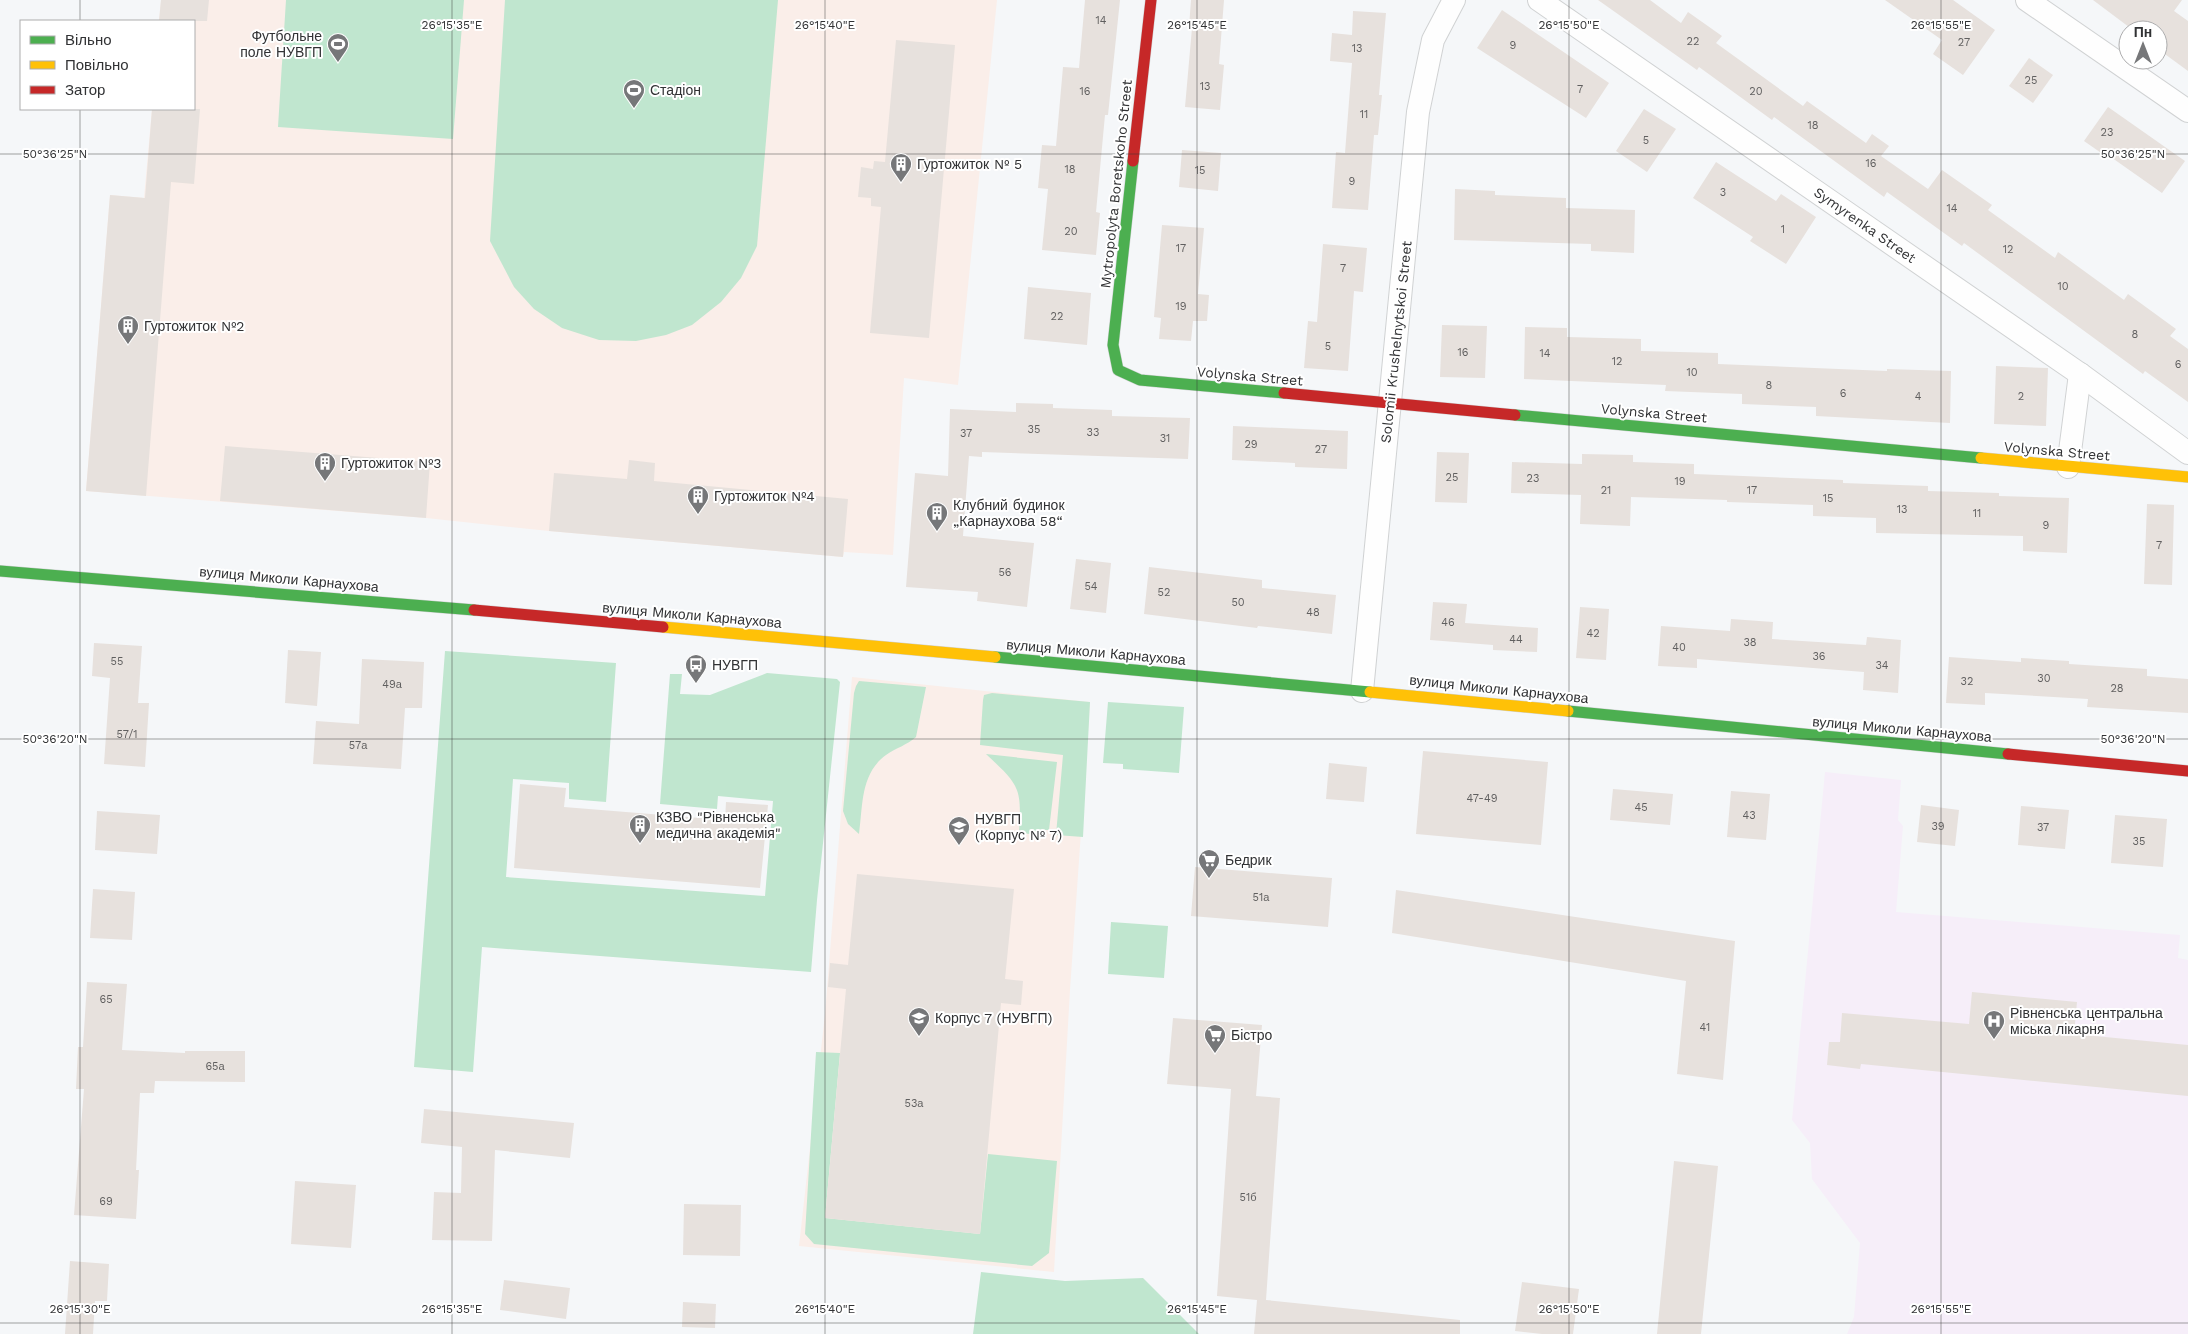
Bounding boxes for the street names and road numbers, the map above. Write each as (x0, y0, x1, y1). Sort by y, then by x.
street label: Mytropolyta Boretskoho Street (1097, 79, 1135, 289)
street label: Symyrenka Street (1811, 184, 1919, 266)
street label: Solomii Krushelnytskoi Street (1377, 240, 1415, 444)
street label: Volynska Street (1196, 363, 1304, 389)
street label: Volynska Street (1600, 400, 1708, 426)
street label: Volynska Street (2003, 438, 2111, 464)
street label: вулиця Миколи Карнаухова (199, 563, 380, 595)
street label: вулиця Миколи Карнаухова (602, 599, 783, 631)
street label: вулиця Миколи Карнаухова (1006, 636, 1187, 668)
street label: вулиця Миколи Карнаухова (1409, 672, 1590, 706)
street label: вулиця Миколи Карнаухова (1812, 713, 1993, 745)

